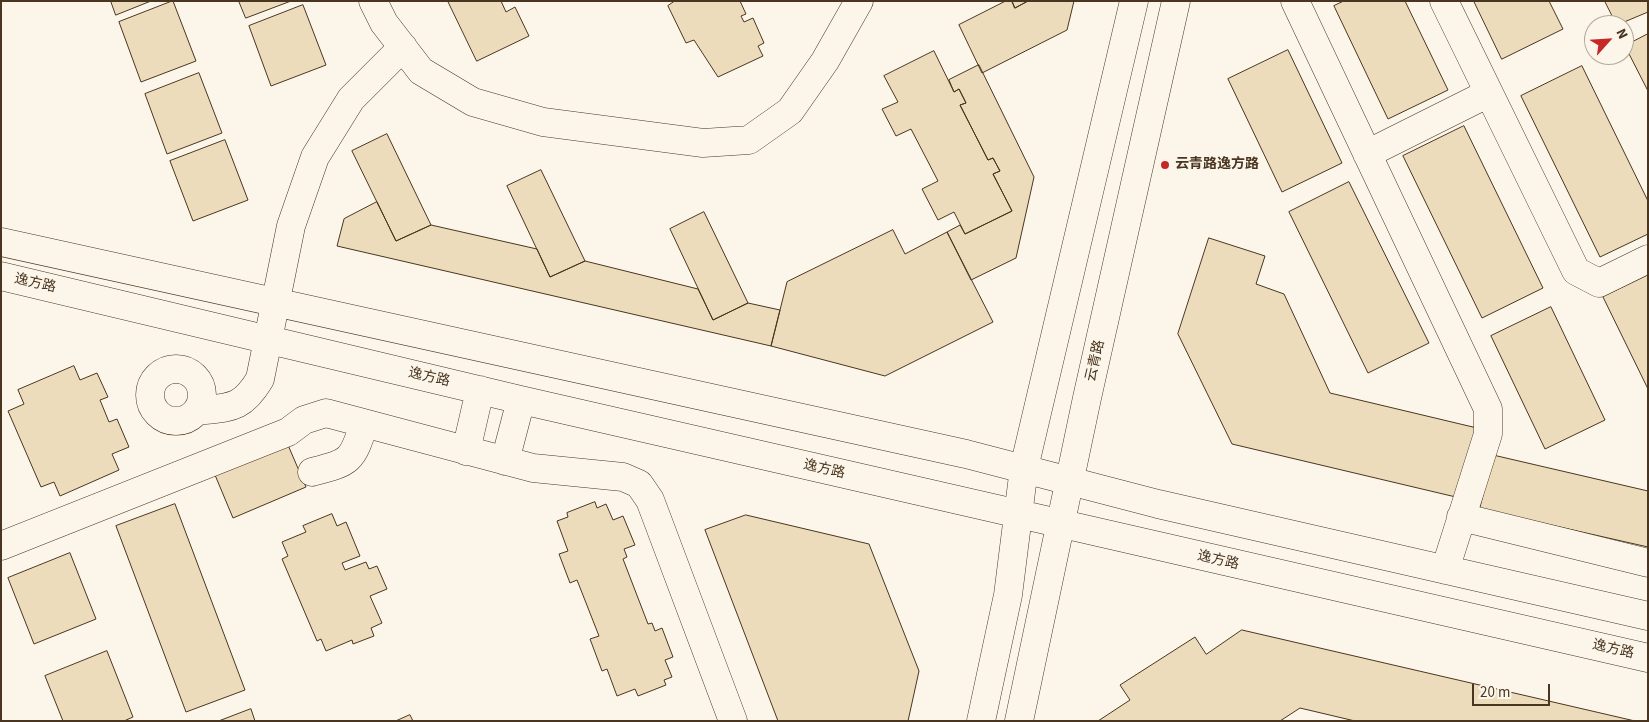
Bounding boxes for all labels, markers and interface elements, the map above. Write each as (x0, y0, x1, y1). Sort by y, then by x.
north arrow (1584, 15, 1634, 65)
text: N (1611, 25, 1633, 42)
place label: 云青路逸方路 (1175, 157, 1259, 173)
marker: 云青路逸方路 (1159, 159, 1171, 171)
street label: 逸方路 (13, 271, 57, 297)
street label: 云青路 (1083, 339, 1109, 383)
street label: 逸方路 (407, 365, 451, 391)
street label: 逸方路 (802, 457, 846, 483)
street label: 逸方路 (1196, 548, 1240, 574)
street label: 逸方路 (1591, 637, 1635, 663)
scale bar (1474, 674, 1552, 706)
text: 20 m (1480, 682, 1510, 703)

